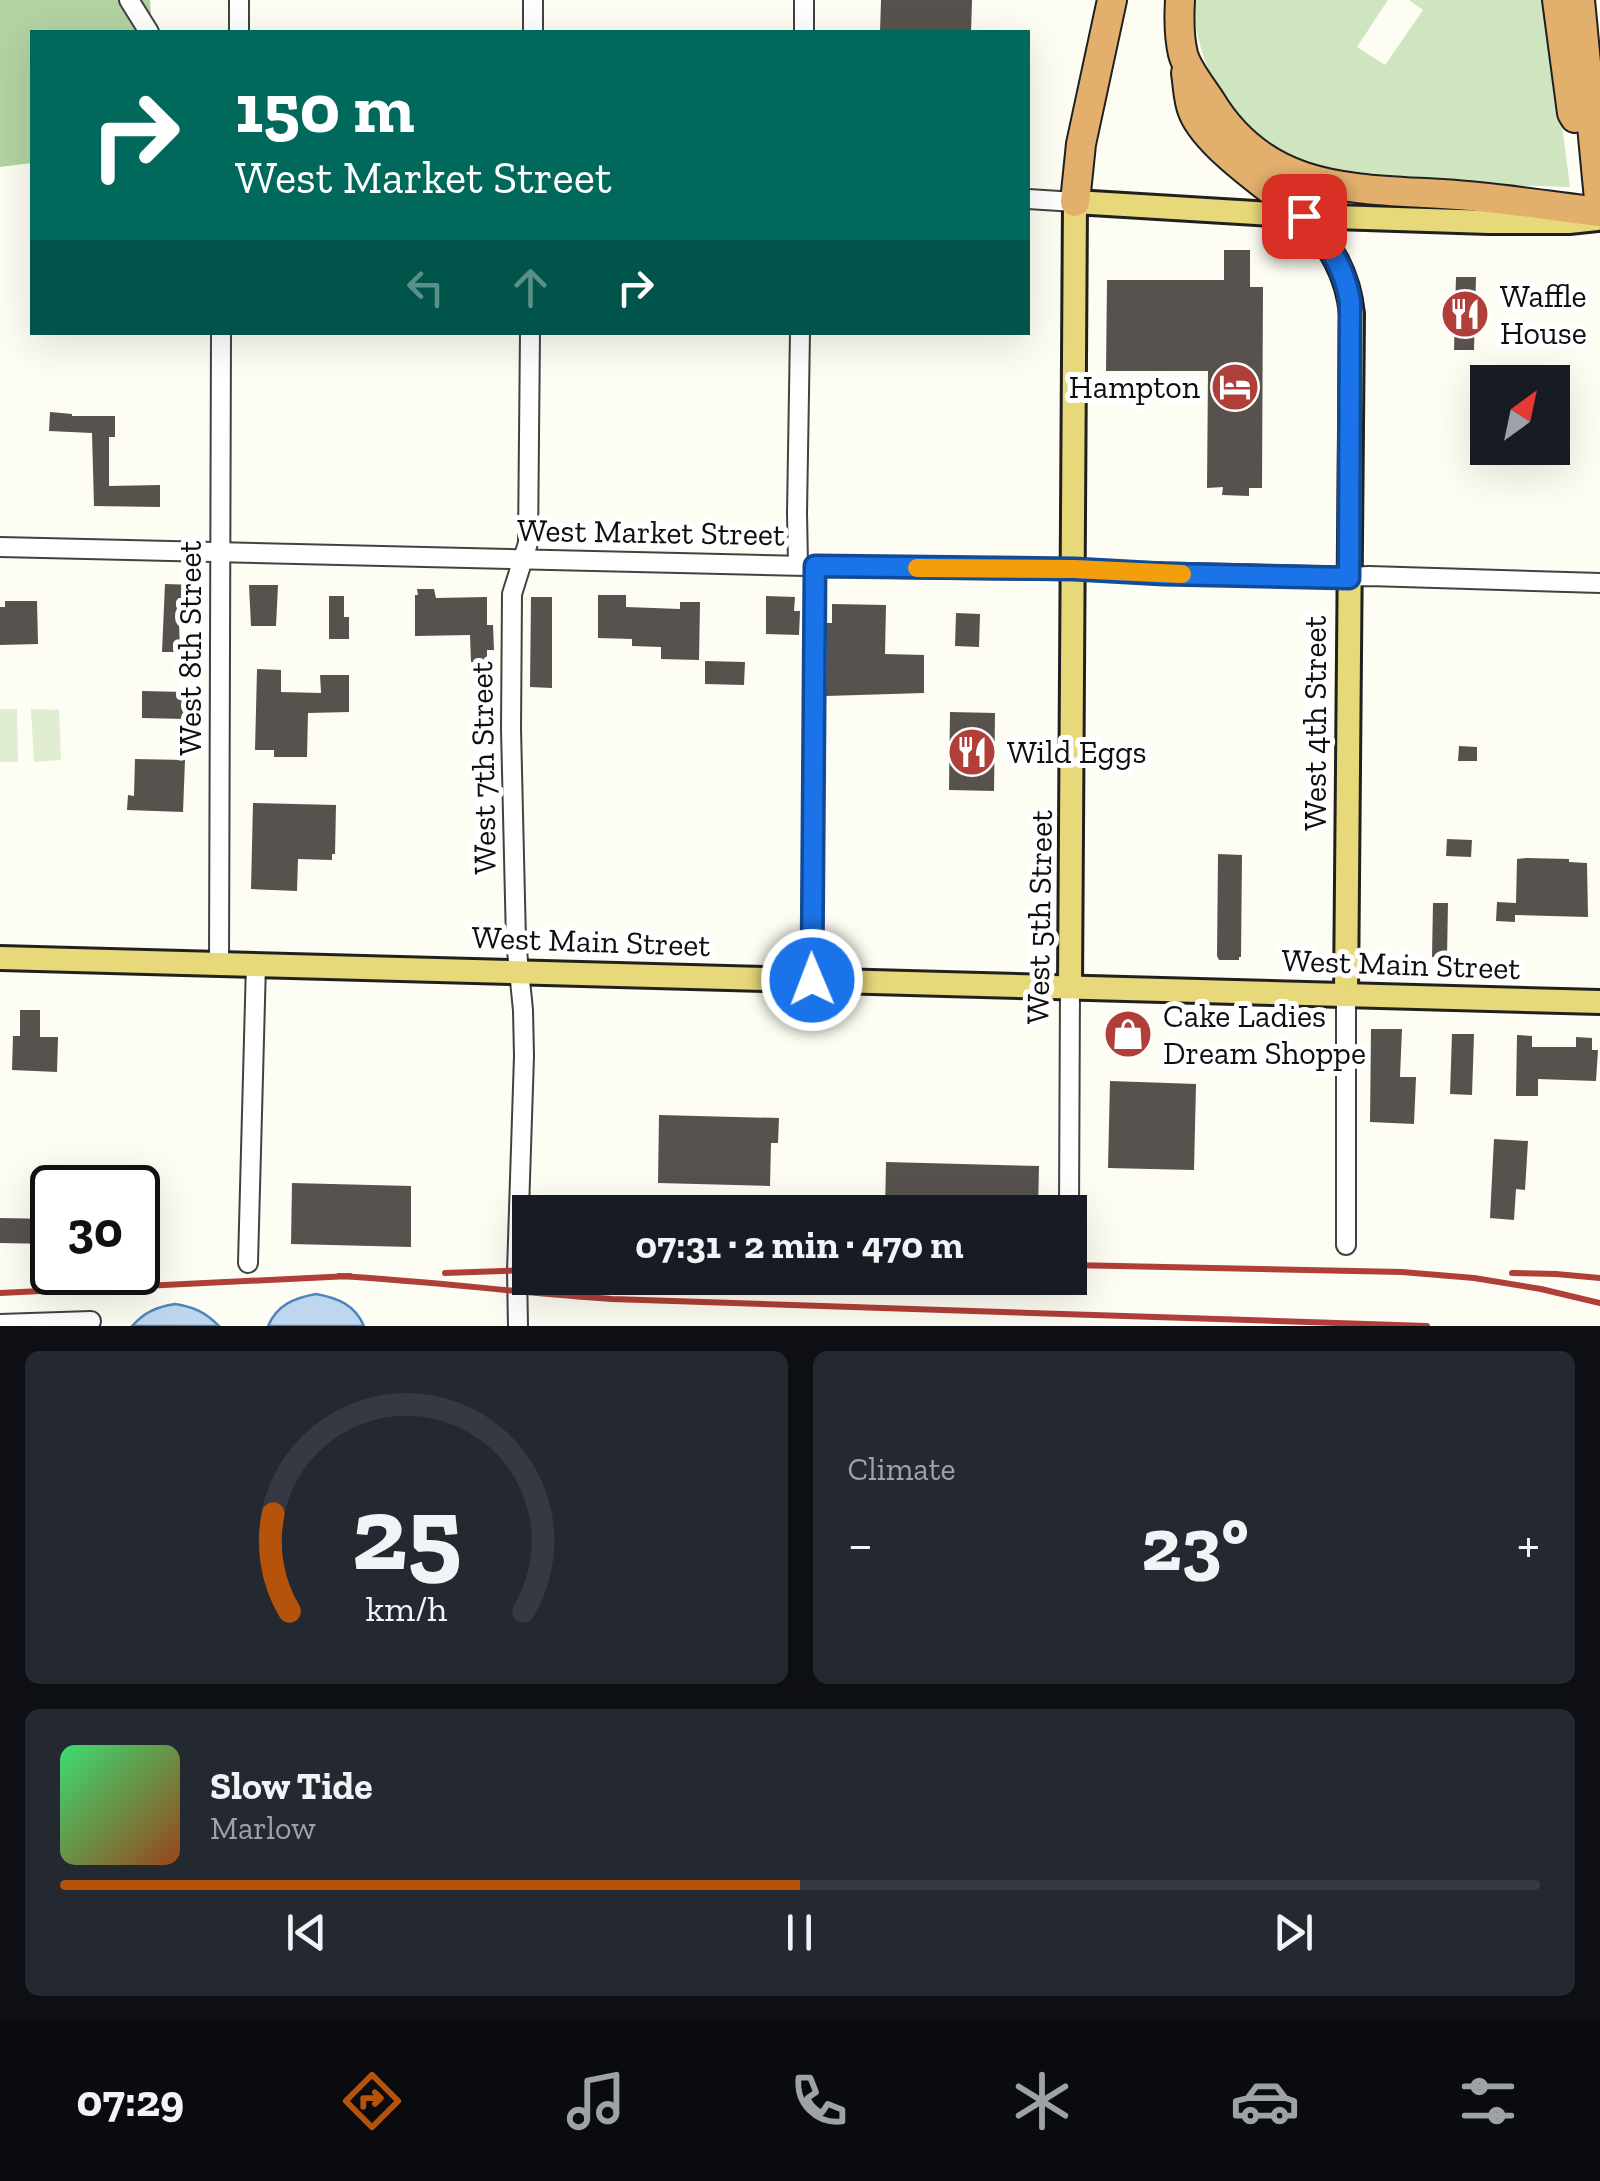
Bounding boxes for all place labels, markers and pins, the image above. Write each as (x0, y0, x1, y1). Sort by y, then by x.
pin (1262, 174, 1347, 259)
place label: Waffle House (1500, 277, 1587, 352)
restaurant icon: Waffle House (1439, 288, 1491, 340)
hotel icon: Hampton (1209, 361, 1261, 413)
place label: Hampton (1069, 368, 1201, 406)
restaurant icon: Wild Eggs (946, 726, 998, 778)
place label: Wild Eggs (1007, 733, 1147, 771)
place label: Cake Ladies Dream Shoppe (1163, 997, 1366, 1072)
shop icon: Cake Ladies Dream Shoppe (1102, 1008, 1154, 1060)

